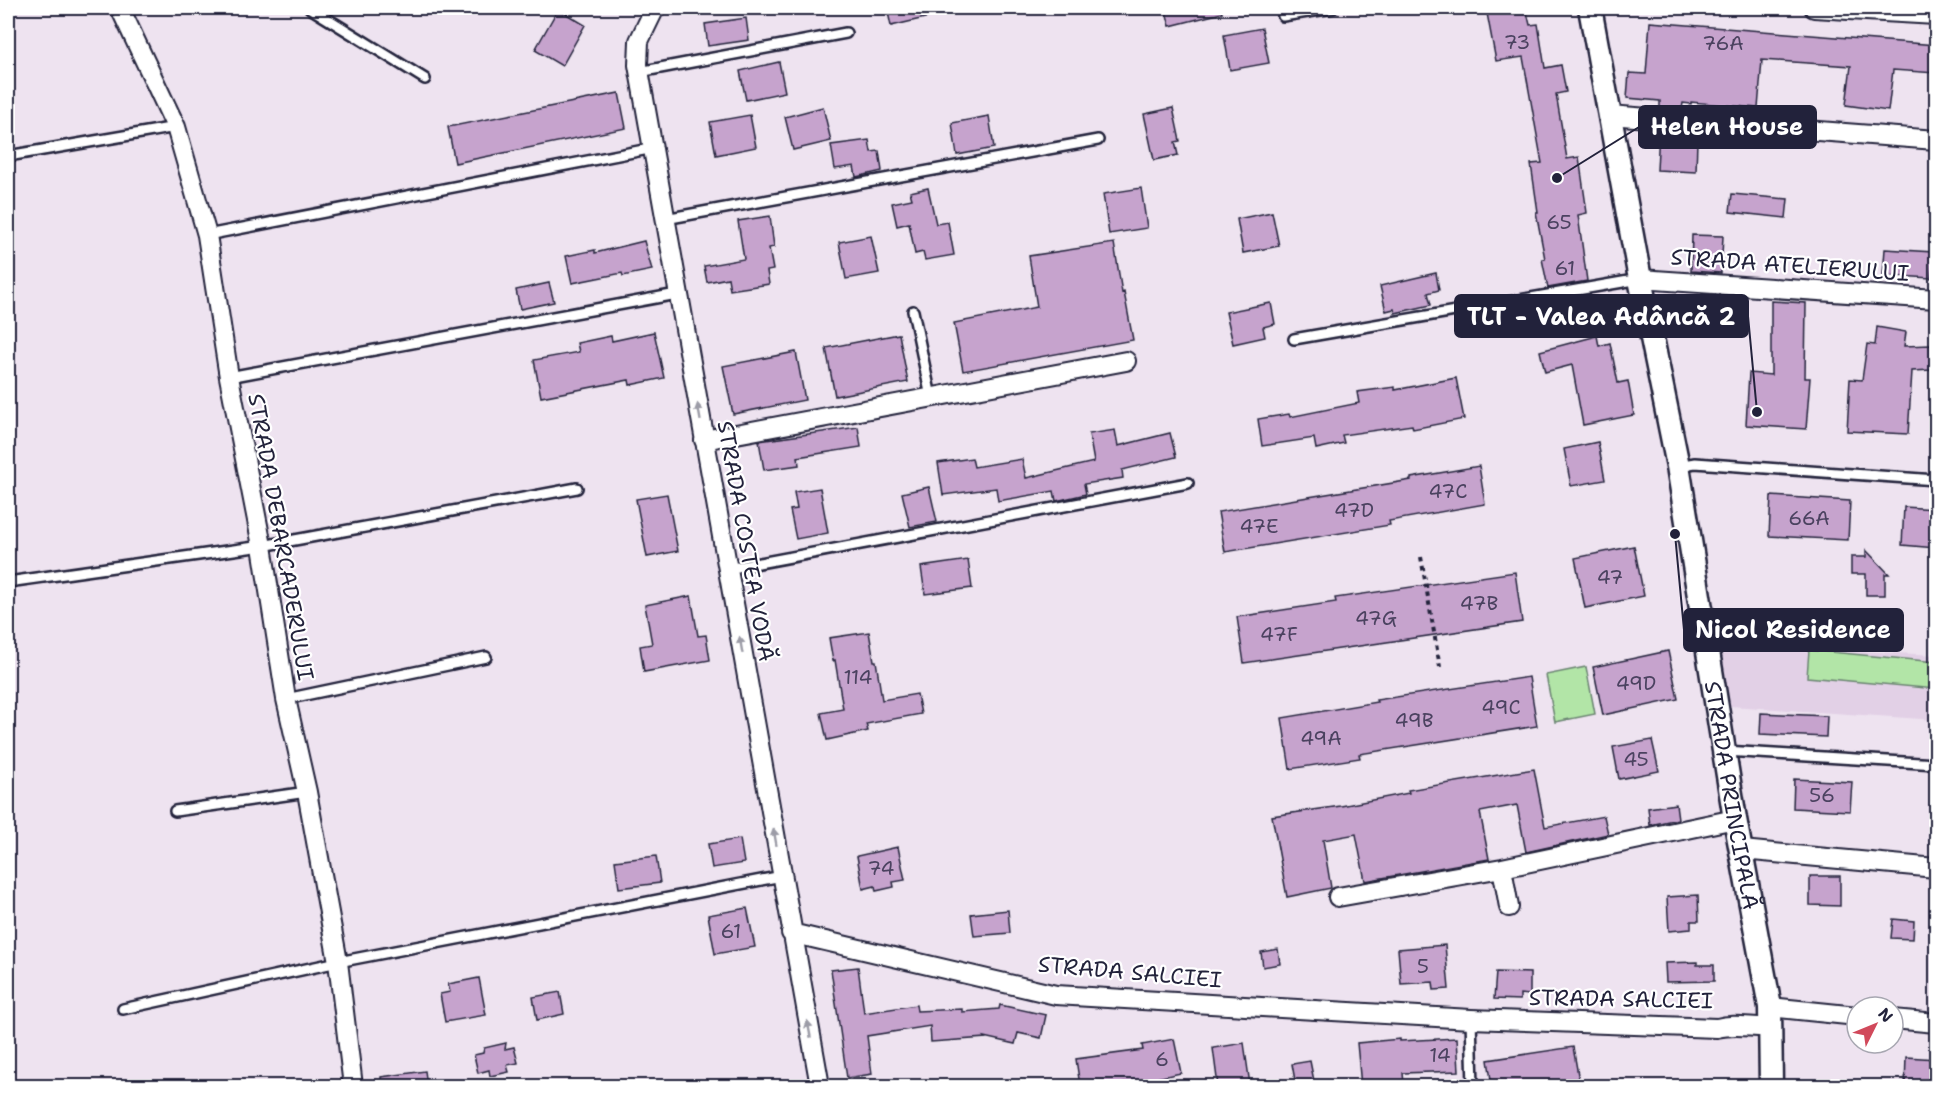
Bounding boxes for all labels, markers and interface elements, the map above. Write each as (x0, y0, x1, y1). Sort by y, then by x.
house number: 73 (1504, 29, 1530, 55)
house number: 76A (1702, 30, 1744, 56)
callout: Helen House (1639, 106, 1816, 148)
text: Helen House (1651, 111, 1803, 143)
house number: 65 (1546, 209, 1572, 235)
street label: STRADA ATELIERULUI (1670, 242, 1910, 288)
house number: 61 (1555, 255, 1575, 281)
callout: TLT - Valea Adâncă 2 (1455, 295, 1748, 337)
text: TLT - Valea Adâncă 2 (1467, 301, 1736, 333)
street label: STRADA DEBARCADERULUI (241, 391, 321, 683)
one-way arrow (694, 402, 703, 421)
street label: STRADA COSTEA VODĂ (711, 418, 781, 664)
house number: 47C (1429, 478, 1467, 504)
house number: 47D (1334, 497, 1374, 523)
house number: 66A (1788, 505, 1830, 531)
house number: 47E (1239, 513, 1279, 539)
house number: 47 (1597, 564, 1623, 590)
house number: 47B (1460, 590, 1498, 616)
house number: 47G (1355, 605, 1397, 631)
callout: Nicol Residence (1684, 609, 1903, 651)
text: Nicol Residence (1695, 614, 1891, 646)
house number: 47F (1260, 621, 1298, 647)
one-way arrow (736, 635, 745, 654)
house number: 114 (843, 664, 873, 690)
house number: 49D (1616, 670, 1656, 696)
street label: STRADA PRINCIPALĂ (1698, 679, 1766, 912)
house number: 49C (1481, 694, 1521, 720)
house number: 49B (1395, 707, 1433, 733)
house number: 49A (1300, 725, 1342, 751)
house number: 45 (1623, 746, 1649, 772)
house number: 56 (1809, 782, 1835, 808)
one-way arrow (770, 827, 779, 846)
house number: 74 (867, 855, 895, 881)
house number: 61 (721, 918, 741, 944)
street label: STRADA SALCIEI (1037, 950, 1223, 994)
house number: 5 (1417, 953, 1429, 979)
street label: STRADA SALCIEI (1529, 983, 1713, 1015)
north arrow (1845, 995, 1905, 1055)
text: N (1874, 1003, 1898, 1027)
one-way arrow (804, 1019, 813, 1038)
house number: 14 (1429, 1042, 1451, 1068)
house number: 6 (1155, 1046, 1169, 1072)

